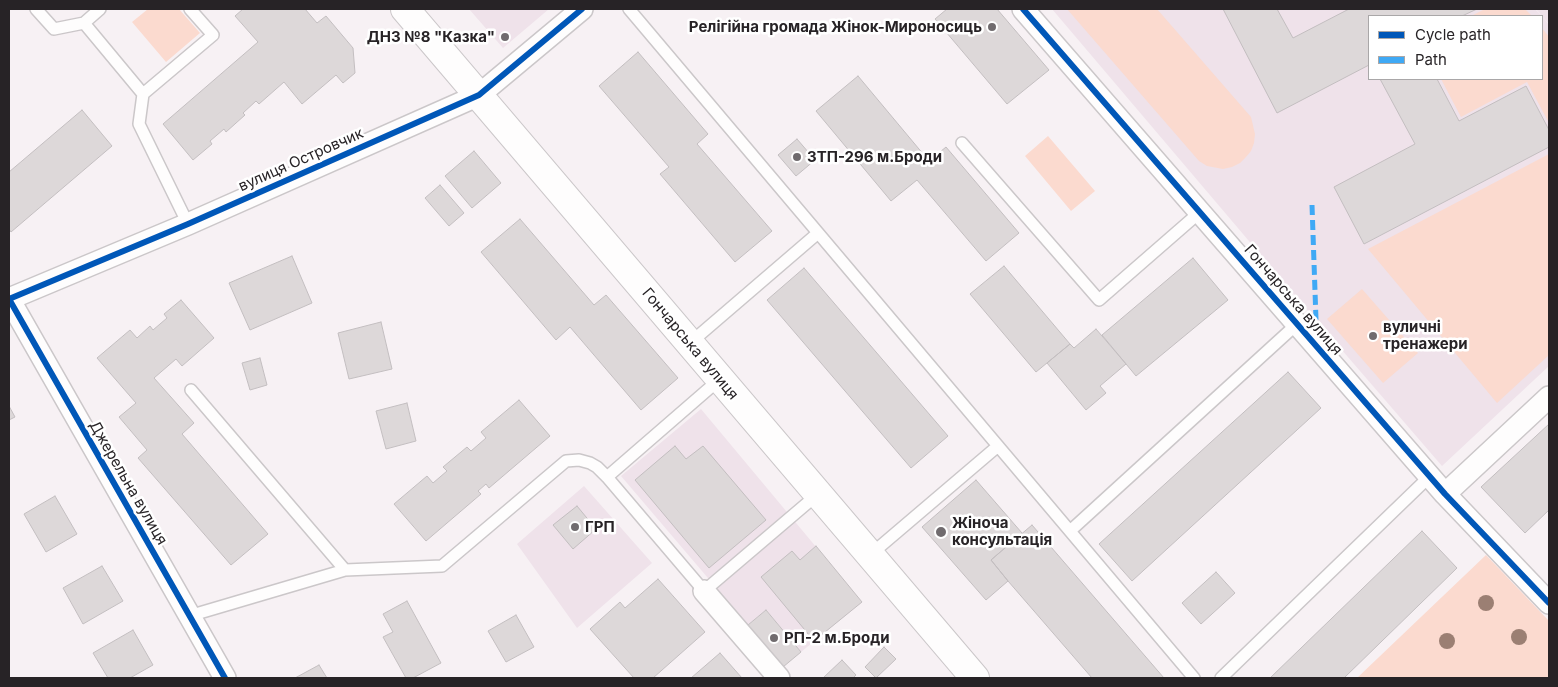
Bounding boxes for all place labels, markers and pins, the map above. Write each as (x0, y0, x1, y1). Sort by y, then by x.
place label: Релігійна громада Жінок-Мироносиць (689, 18, 982, 36)
marker: Релігійна громада Жінок-Мироносиць (986, 21, 998, 33)
place label: ДНЗ №8 "Казка" (367, 28, 495, 46)
marker: ДНЗ №8 "Казка" (499, 31, 511, 43)
place label: ЗТП-296 м.Броди (807, 148, 942, 166)
marker: ЗТП-296 м.Броди (791, 151, 803, 163)
place label: вуличні тренажери (1383, 318, 1468, 353)
marker: вуличні тренажери (1367, 330, 1379, 342)
place label: Жіноча консультація (952, 514, 1052, 549)
place label: ГРП (585, 518, 615, 536)
marker: ГРП (569, 521, 581, 533)
marker: Жіноча консультація (934, 525, 948, 539)
place label: РП-2 м.Броди (784, 629, 890, 647)
marker: РП-2 м.Броди (768, 632, 780, 644)

